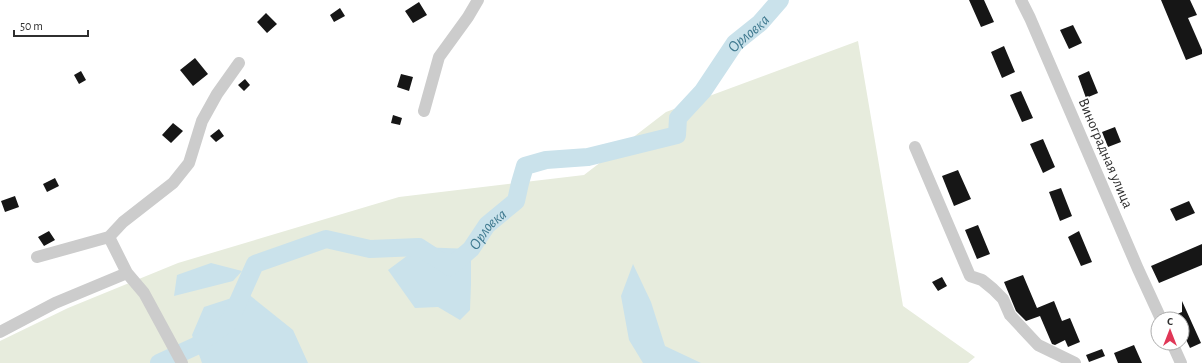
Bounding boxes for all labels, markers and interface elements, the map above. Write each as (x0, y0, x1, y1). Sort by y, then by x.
scale bar (14, 12, 88, 38)
water label: Орловка (724, 12, 773, 55)
text: 50 m (20, 20, 43, 32)
street label: Виноградная улица (1076, 96, 1136, 211)
water label: Орловка (466, 206, 510, 253)
north arrow (1150, 311, 1190, 351)
text: С (1167, 316, 1173, 327)

